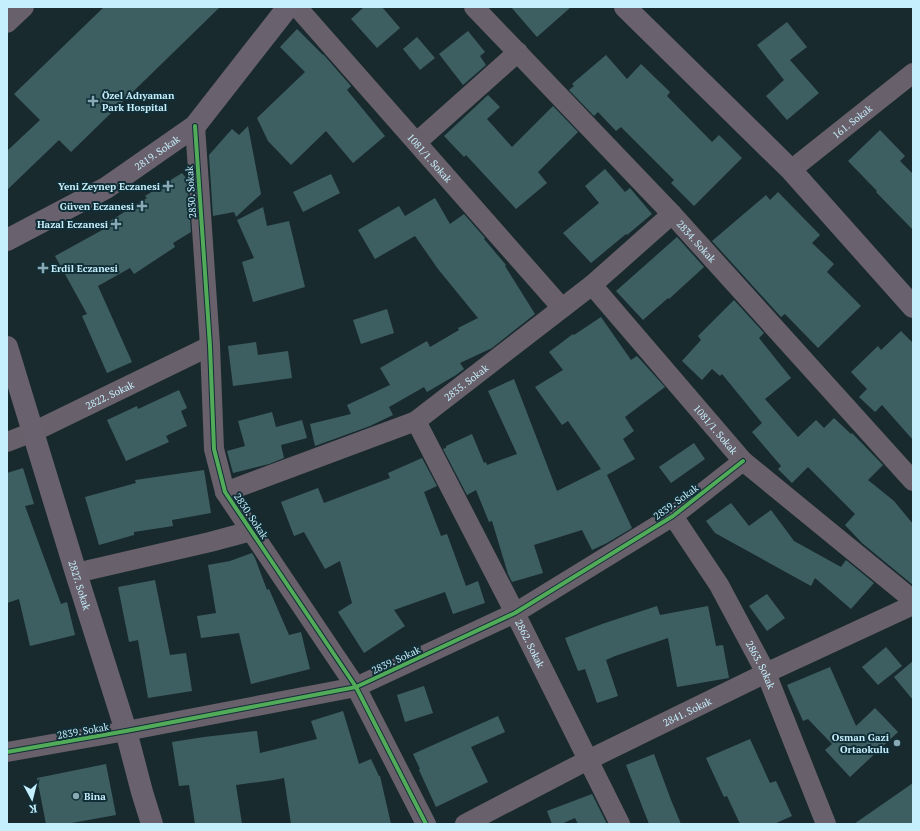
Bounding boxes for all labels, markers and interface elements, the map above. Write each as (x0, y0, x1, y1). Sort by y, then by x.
place label: Özel Adıyaman Park Hospital (102, 89, 175, 114)
marker: Özel Adıyaman Park Hospital (87, 95, 99, 107)
street label: 161. Sokak (830, 101, 875, 141)
street label: 1081/1. Sokak (405, 131, 456, 186)
street label: 2819. Sokak (132, 132, 183, 173)
street label: 2830. Sokak (183, 165, 199, 219)
place label: Yeni Zeynep Eczanesi (58, 180, 161, 193)
marker: Yeni Zeynep Eczanesi (163, 181, 173, 191)
place label: Güven Eczanesi (60, 200, 135, 213)
marker: Güven Eczanesi (137, 201, 147, 211)
street label: 2834. Sokak (674, 217, 719, 266)
place label: Hazal Eczanesi (37, 218, 109, 231)
marker: Hazal Eczanesi (111, 219, 121, 229)
place label: Erdil Eczanesi (51, 262, 118, 275)
marker: Erdil Eczanesi (38, 263, 48, 273)
street label: 2835. Sokak (441, 361, 491, 404)
street label: 2822. Sokak (83, 377, 137, 412)
street label: 1081/1. Sokak (691, 402, 741, 457)
street label: 2839. Sokak (651, 481, 702, 523)
street label: 2830. Sokak (231, 491, 272, 542)
street label: 2827. Sokak (66, 559, 94, 612)
street label: 2862. Sokak (513, 617, 548, 671)
street label: 2863. Sokak (743, 638, 778, 692)
street label: 2839. Sokak (370, 643, 423, 677)
street label: 2841. Sokak (661, 694, 714, 729)
street label: 2839. Sokak (56, 720, 111, 742)
place label: Osman Gazi Ortaokulu (832, 731, 890, 756)
marker: Osman Gazi Ortaokulu (892, 738, 902, 748)
north arrow (12, 779, 52, 819)
place label: Bina (84, 790, 106, 803)
marker: Bina (71, 791, 81, 801)
text: K (28, 802, 38, 816)

